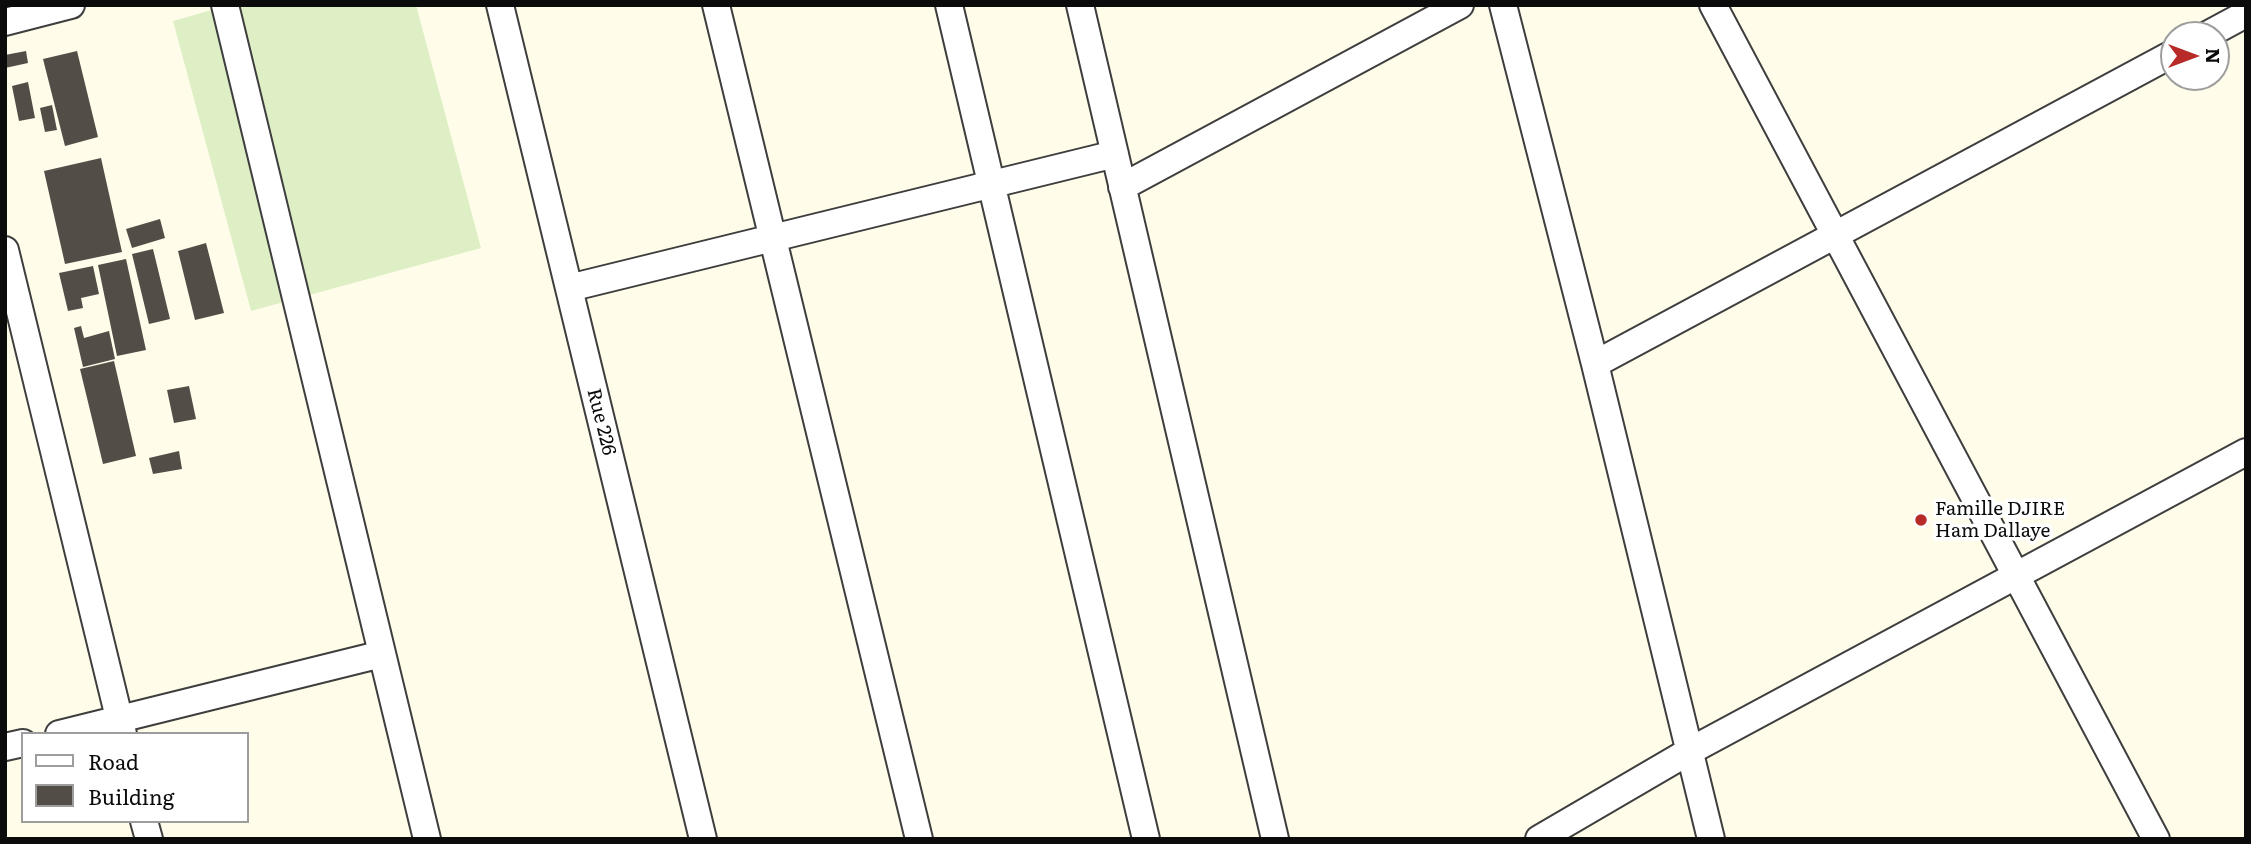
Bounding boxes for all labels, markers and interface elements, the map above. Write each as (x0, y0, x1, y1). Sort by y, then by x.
north arrow (2160, 21, 2230, 91)
text: N (2200, 48, 2228, 64)
street label: Rue 226 (582, 386, 620, 458)
place label: Famille DJIRE Ham Dallaye (1935, 498, 2065, 542)
marker: Famille DJIRE Ham Dallaye (1913, 512, 1929, 528)
legend (21, 732, 248, 823)
text: Road (88, 745, 139, 776)
text: Building (88, 780, 174, 811)

